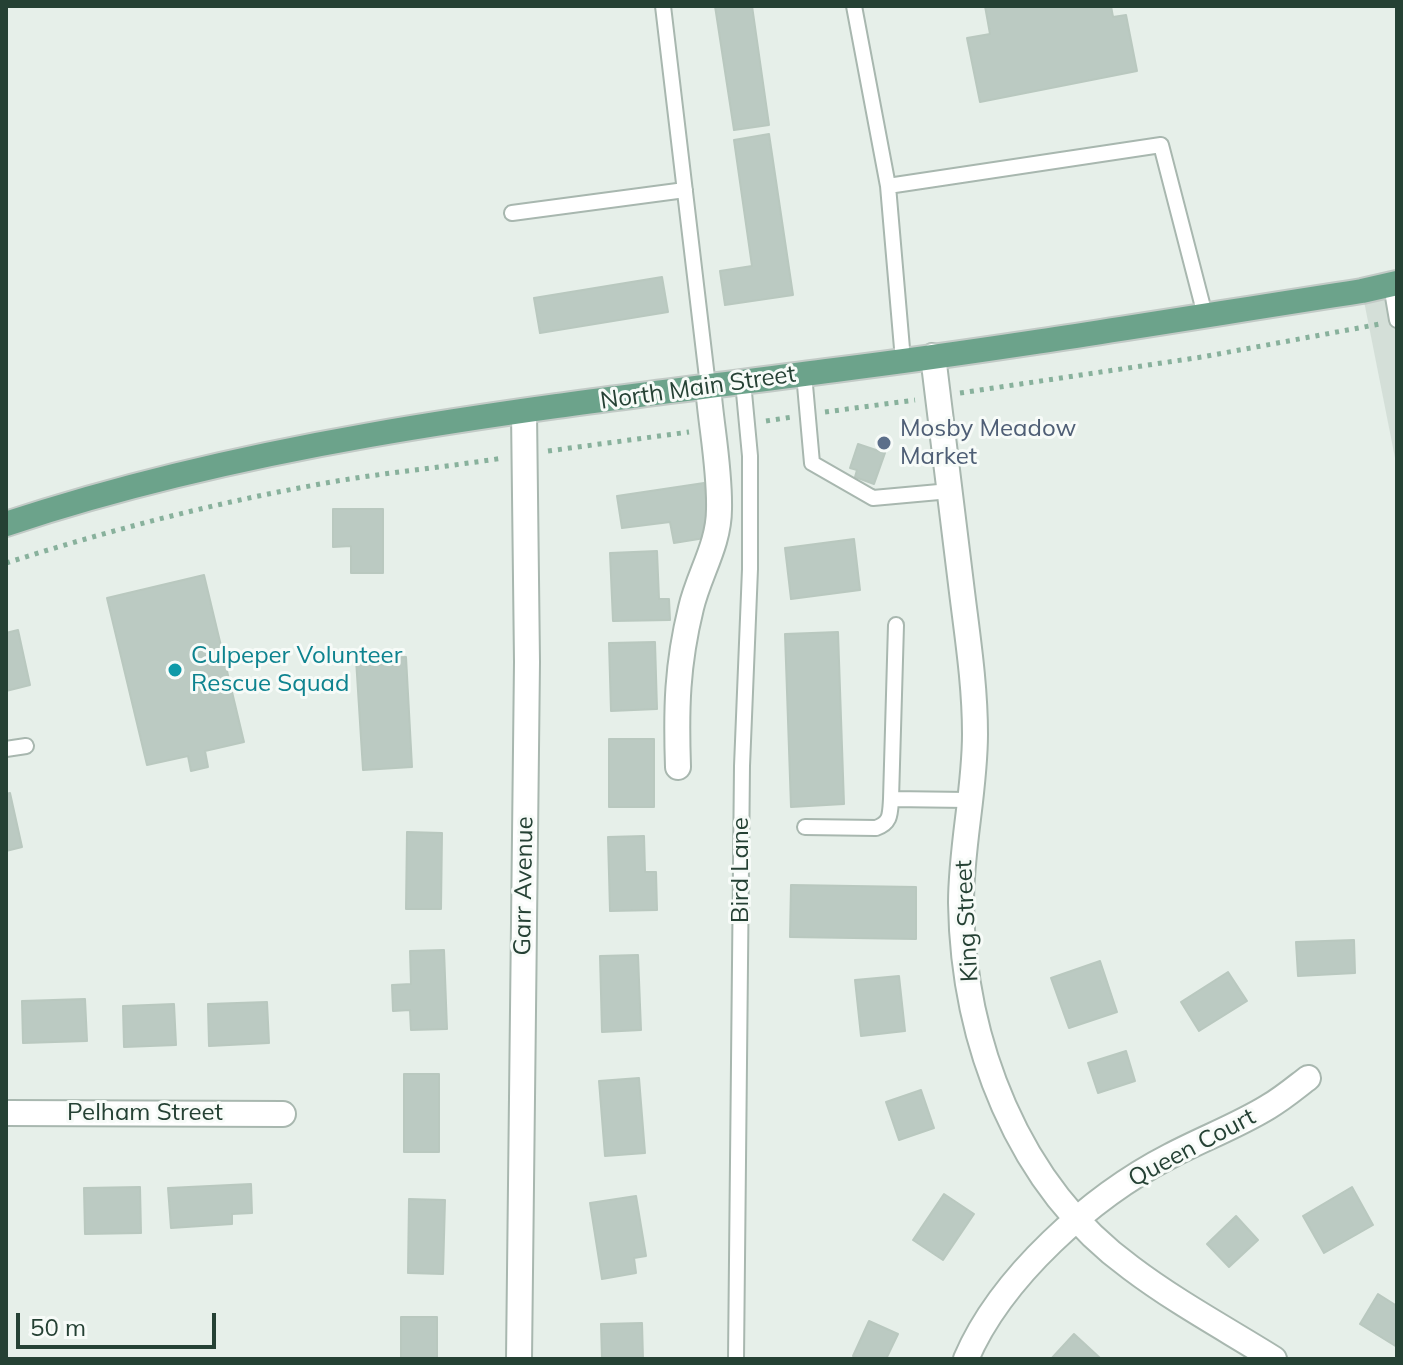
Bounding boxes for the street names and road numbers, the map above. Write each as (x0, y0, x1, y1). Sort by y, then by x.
street label: North Main Street (598, 360, 798, 416)
street label: Garr Avenue (508, 816, 540, 956)
street label: Bird Lane (727, 817, 755, 923)
street label: King Street (949, 859, 985, 983)
street label: Pelham Street (67, 1099, 223, 1127)
street label: Queen Court (1124, 1102, 1260, 1194)

